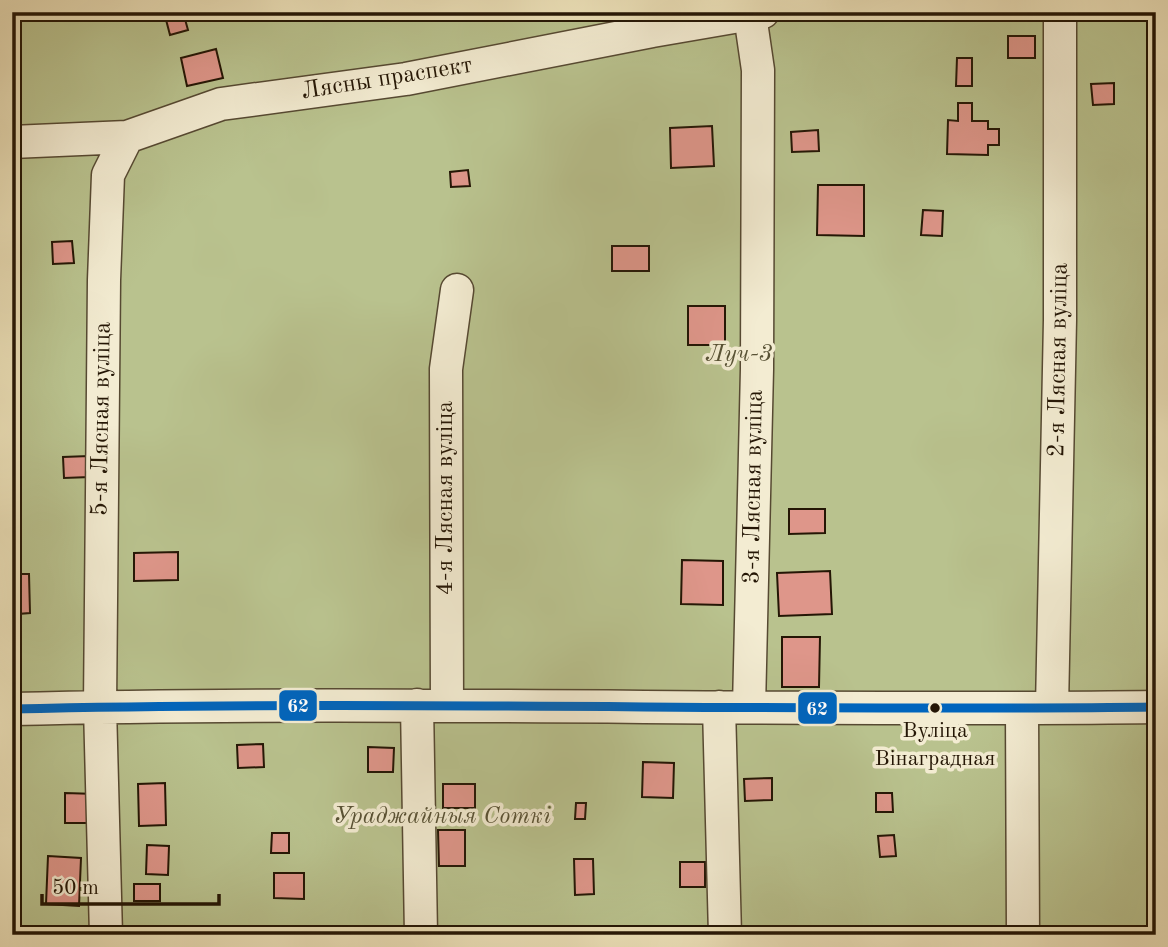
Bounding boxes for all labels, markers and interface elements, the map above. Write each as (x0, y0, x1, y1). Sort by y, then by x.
street label: Лясны праспект (300, 54, 474, 104)
street label: 2-я Лясная вуліца (1045, 263, 1073, 457)
street label: 5-я Лясная вуліца (88, 322, 116, 516)
park label: Луч-3 (706, 343, 773, 367)
street label: 3-я Лясная вуліца (740, 390, 768, 584)
street label: 4-я Лясная вуліца (434, 401, 458, 595)
line badge: 62 (278, 689, 318, 722)
line badge: 62 (797, 691, 838, 725)
text: 62 (287, 698, 309, 717)
text: 62 (806, 701, 828, 720)
marker: Вуліца Вінаградная (928, 701, 942, 715)
place label: Вуліца Вінаградная (874, 720, 996, 770)
park label: Ураджайныя Соткі (333, 805, 551, 829)
scale bar (42, 863, 219, 907)
text: 50 m (52, 878, 99, 899)

